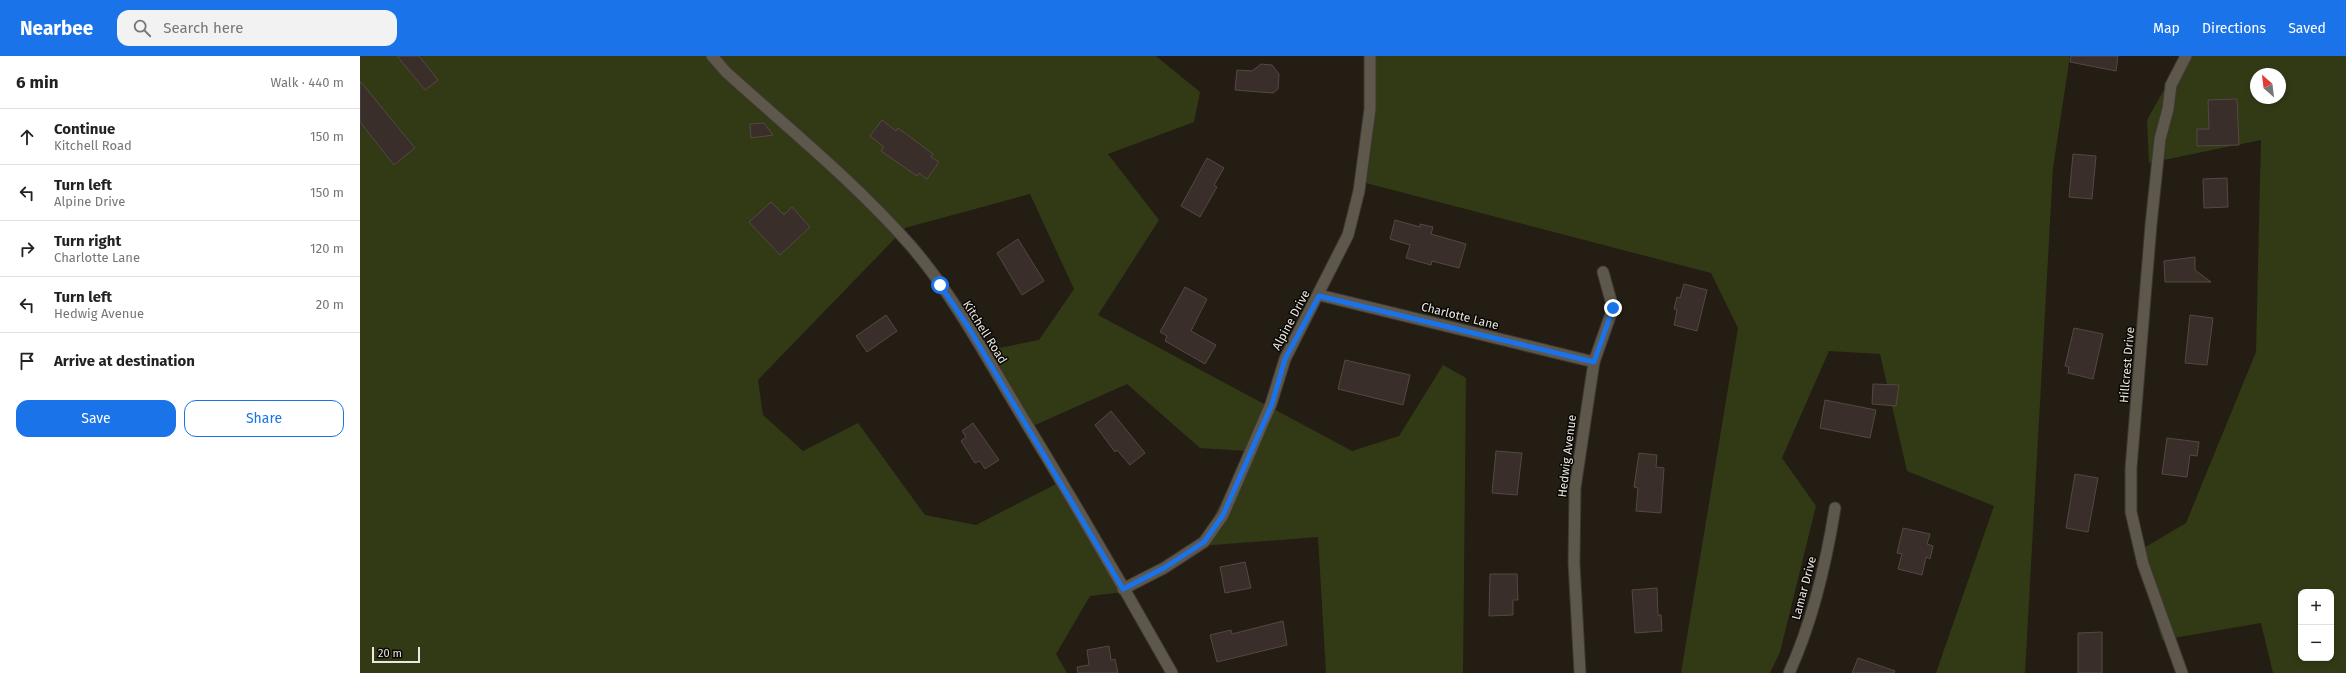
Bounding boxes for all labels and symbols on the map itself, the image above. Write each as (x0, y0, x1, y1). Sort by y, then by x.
north arrow (2250, 68, 2286, 104)
route start (931, 276, 949, 294)
street label: Alpine Drive (1269, 288, 1313, 352)
street label: Kitchell Road (960, 298, 1010, 366)
route end (1604, 299, 1622, 317)
street label: Charlotte Lane (1420, 300, 1500, 332)
street label: Hillcrest Drive (2117, 326, 2137, 404)
street label: Hedwig Avenue (1555, 414, 1579, 498)
street label: Lamar Drive (1789, 555, 1819, 621)
scale bar (372, 645, 420, 664)

